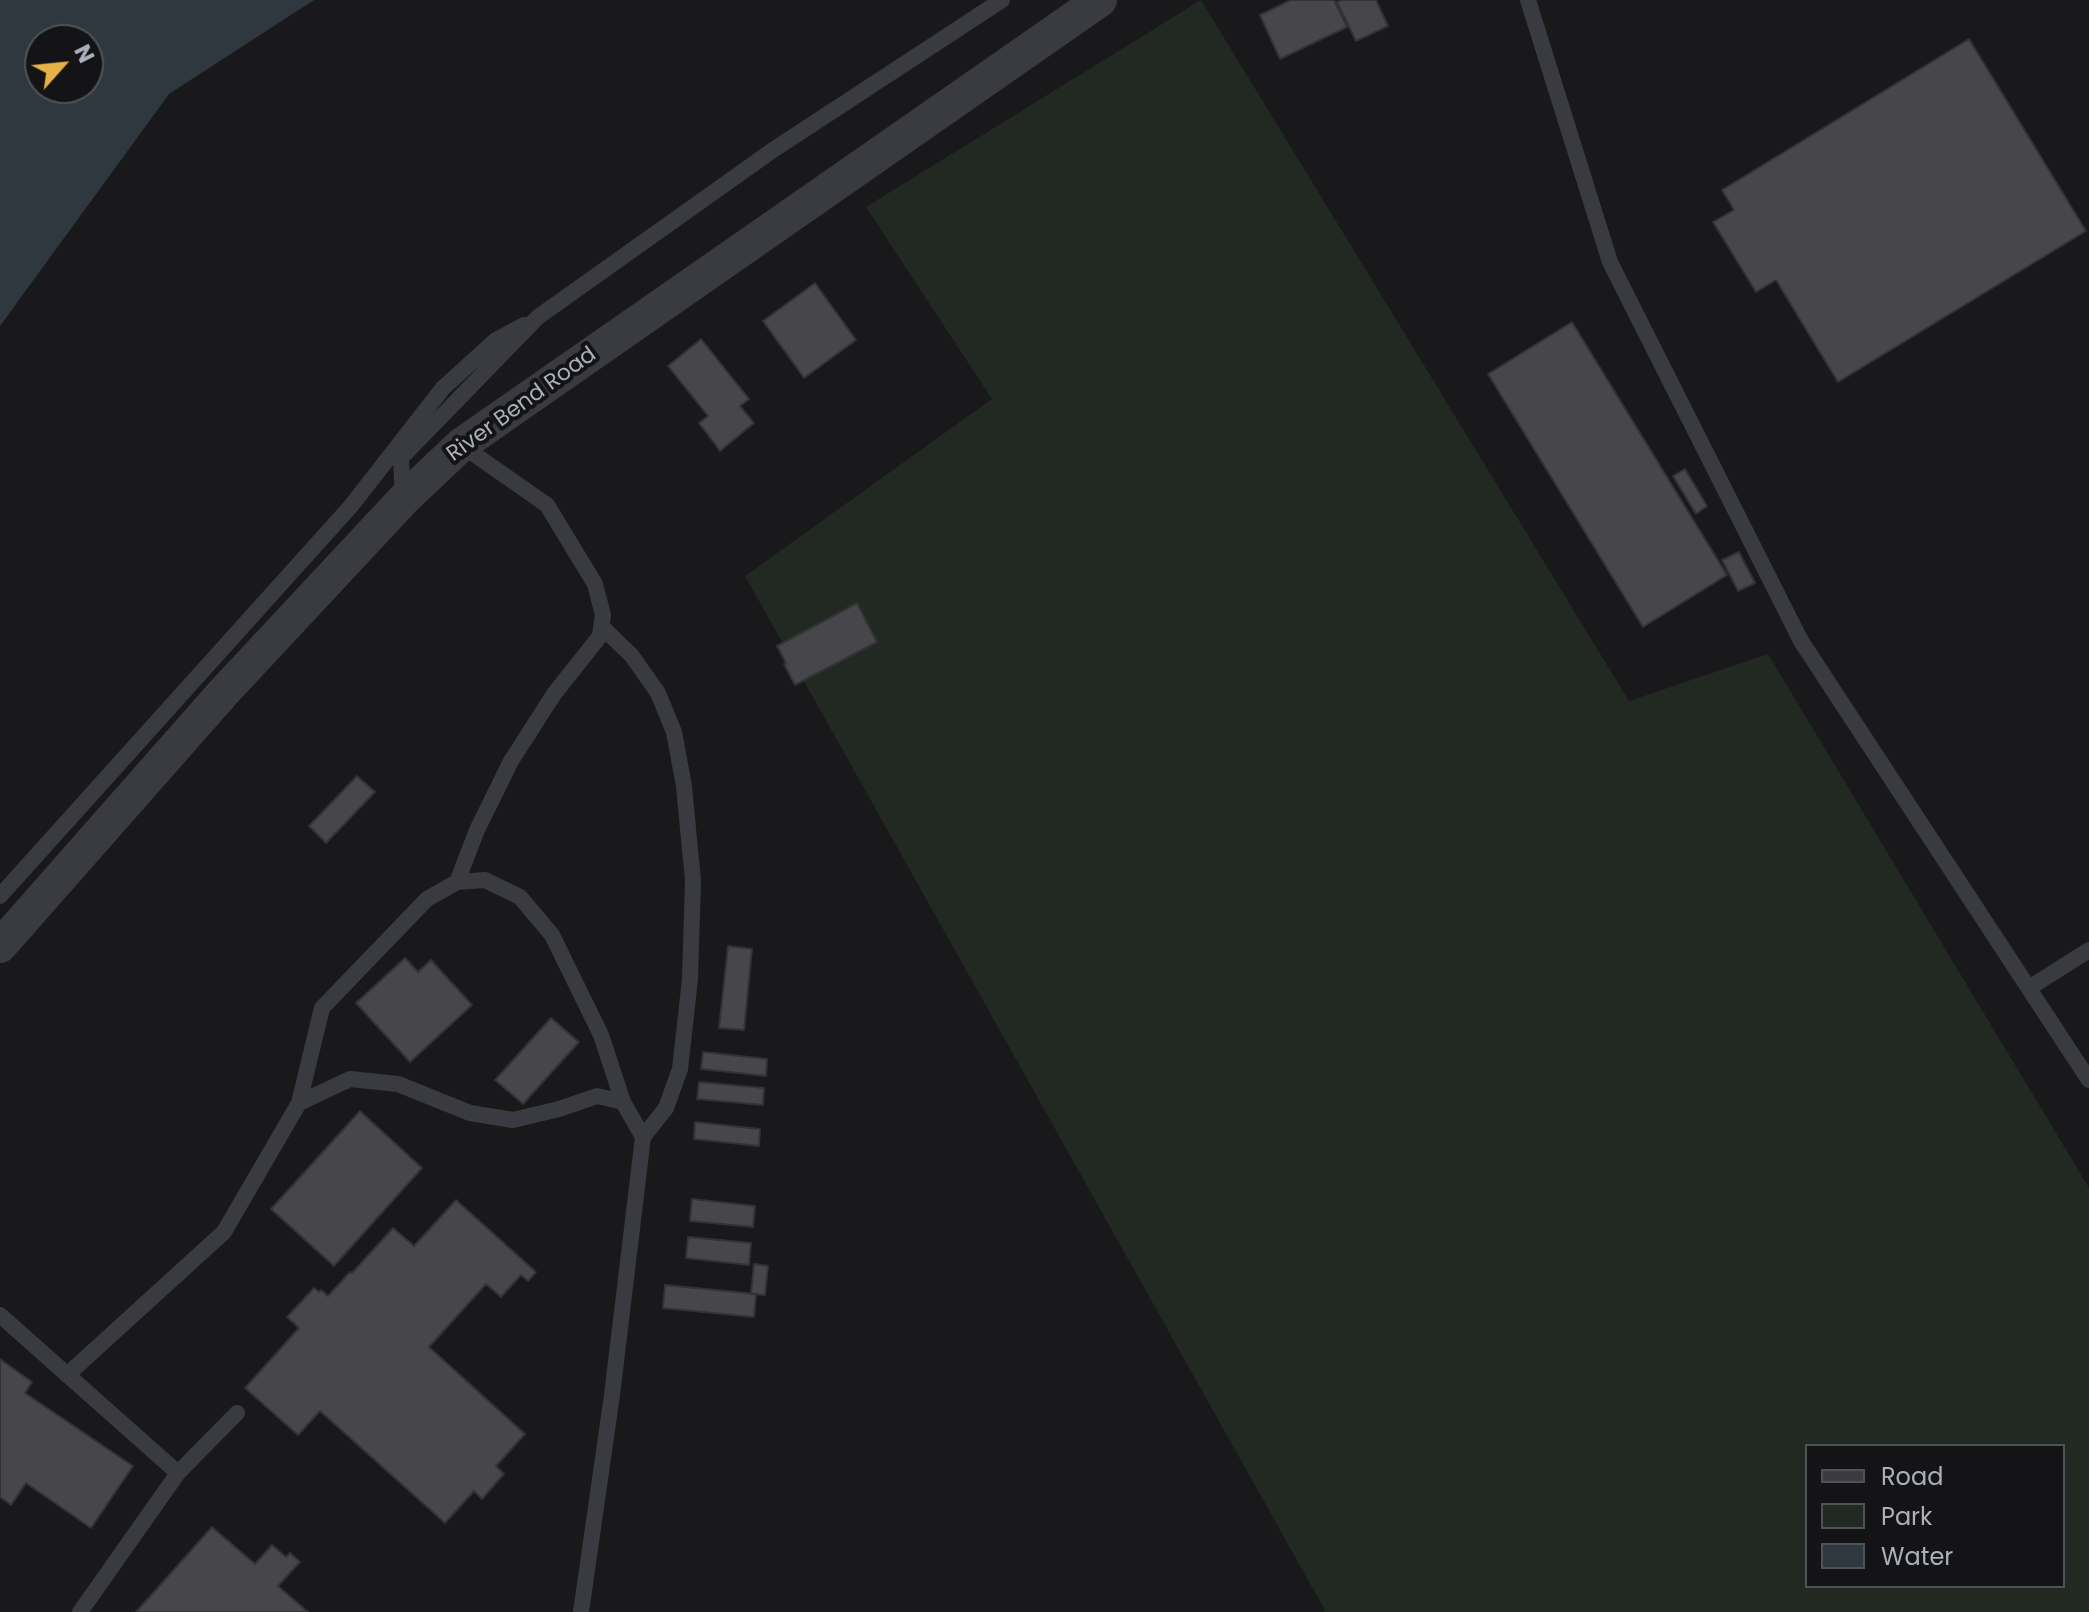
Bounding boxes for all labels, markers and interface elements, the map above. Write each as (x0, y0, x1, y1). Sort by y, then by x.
north arrow (24, 24, 104, 104)
text: N (66, 39, 102, 68)
street label: River Bend Road (442, 342, 602, 468)
legend (1805, 1444, 2065, 1588)
text: Road (1881, 1460, 1943, 1493)
text: Park (1881, 1500, 1932, 1533)
text: Water (1881, 1540, 1953, 1573)

